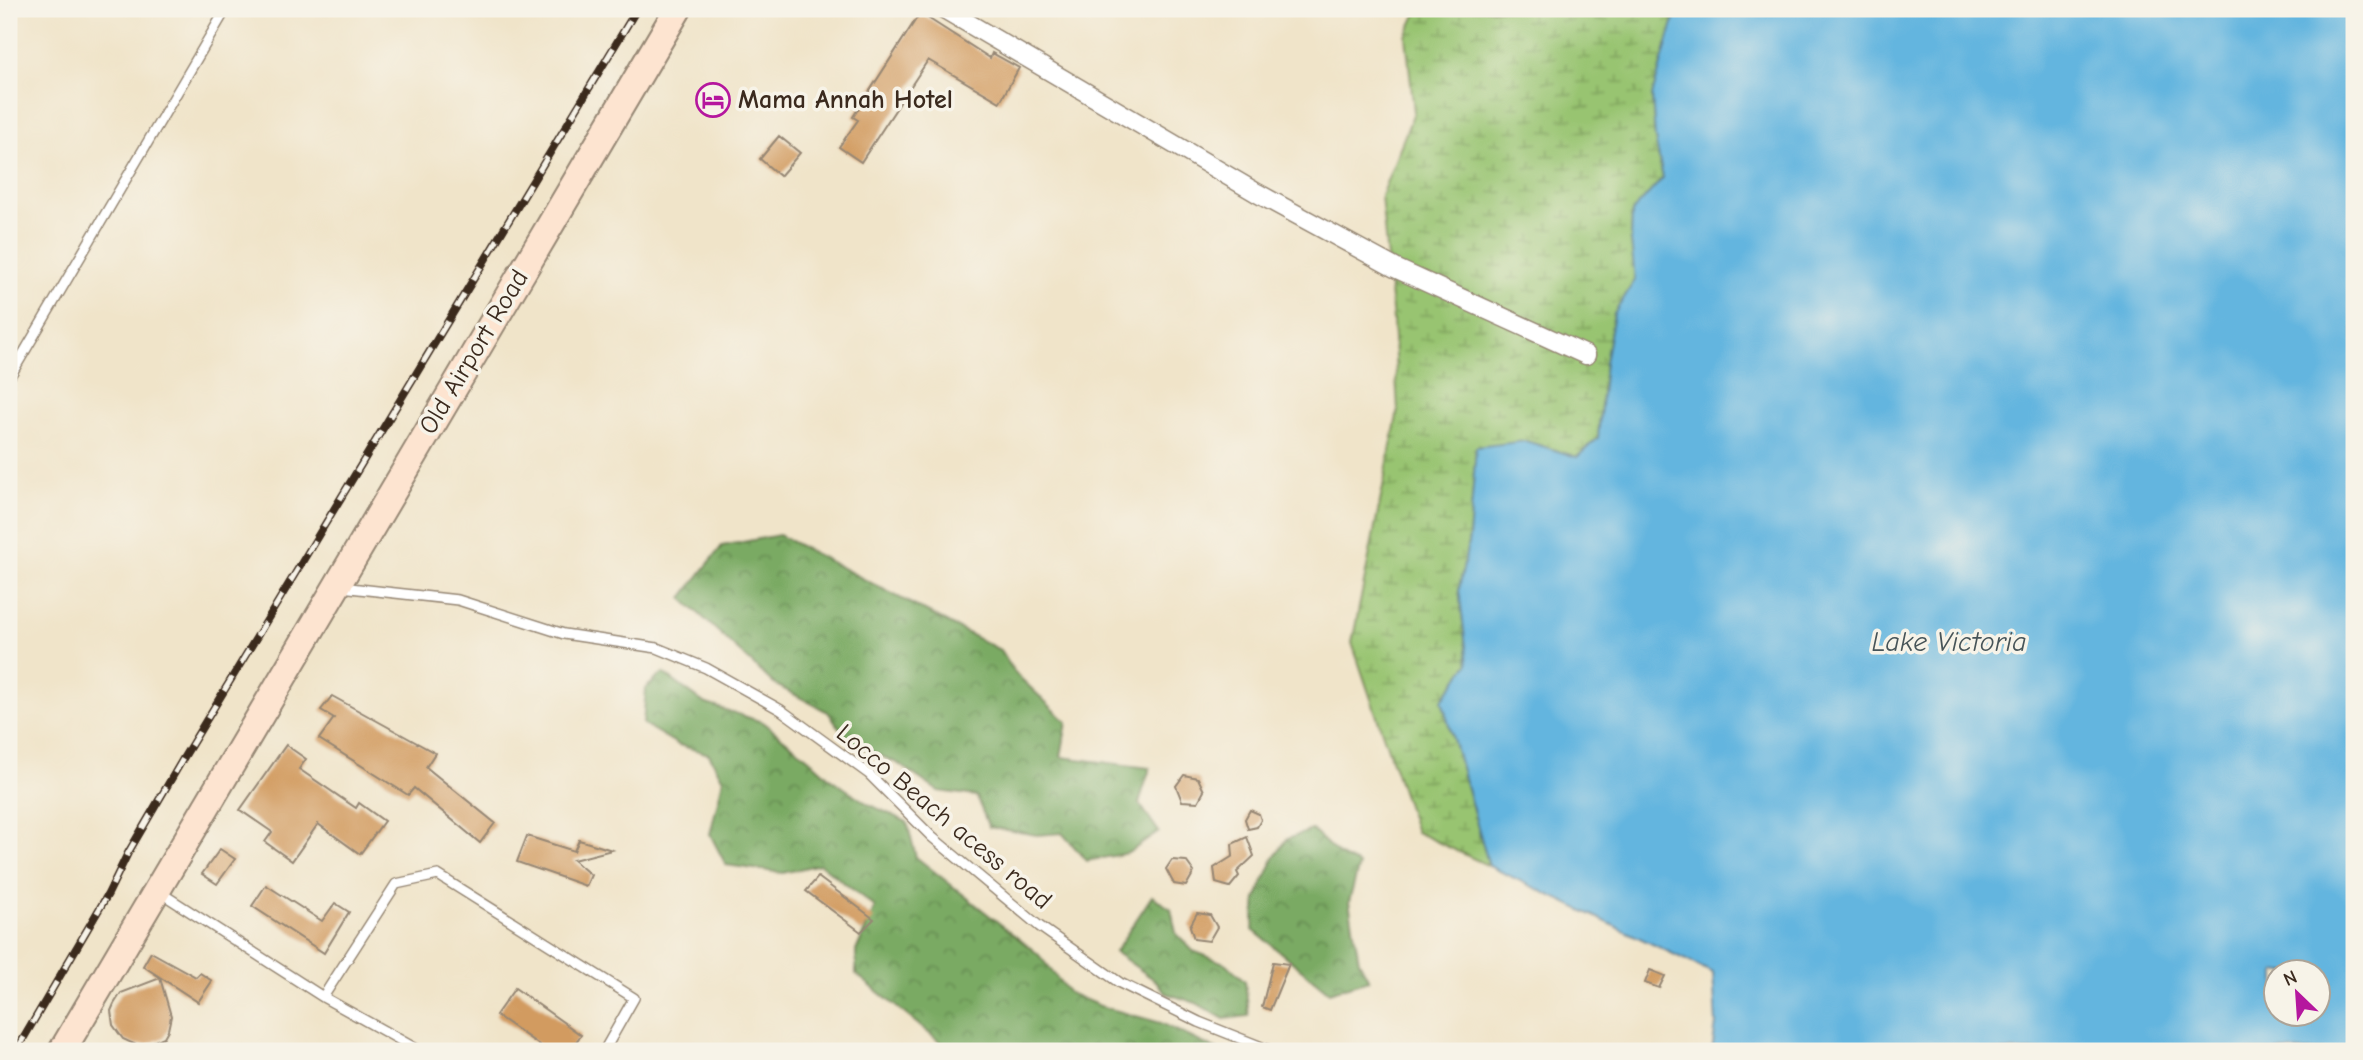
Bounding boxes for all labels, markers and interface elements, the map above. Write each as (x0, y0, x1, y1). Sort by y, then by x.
hotel icon: Mama Annah Hotel (694, 81, 732, 119)
place label: Mama Annah Hotel (738, 85, 953, 115)
street label: Old Airport Road (413, 264, 535, 440)
water label: Lake Victoria (1871, 626, 2027, 658)
street label: Locco Beach acess road (830, 718, 1058, 916)
north arrow (2262, 958, 2332, 1028)
text: N (2280, 966, 2301, 991)

